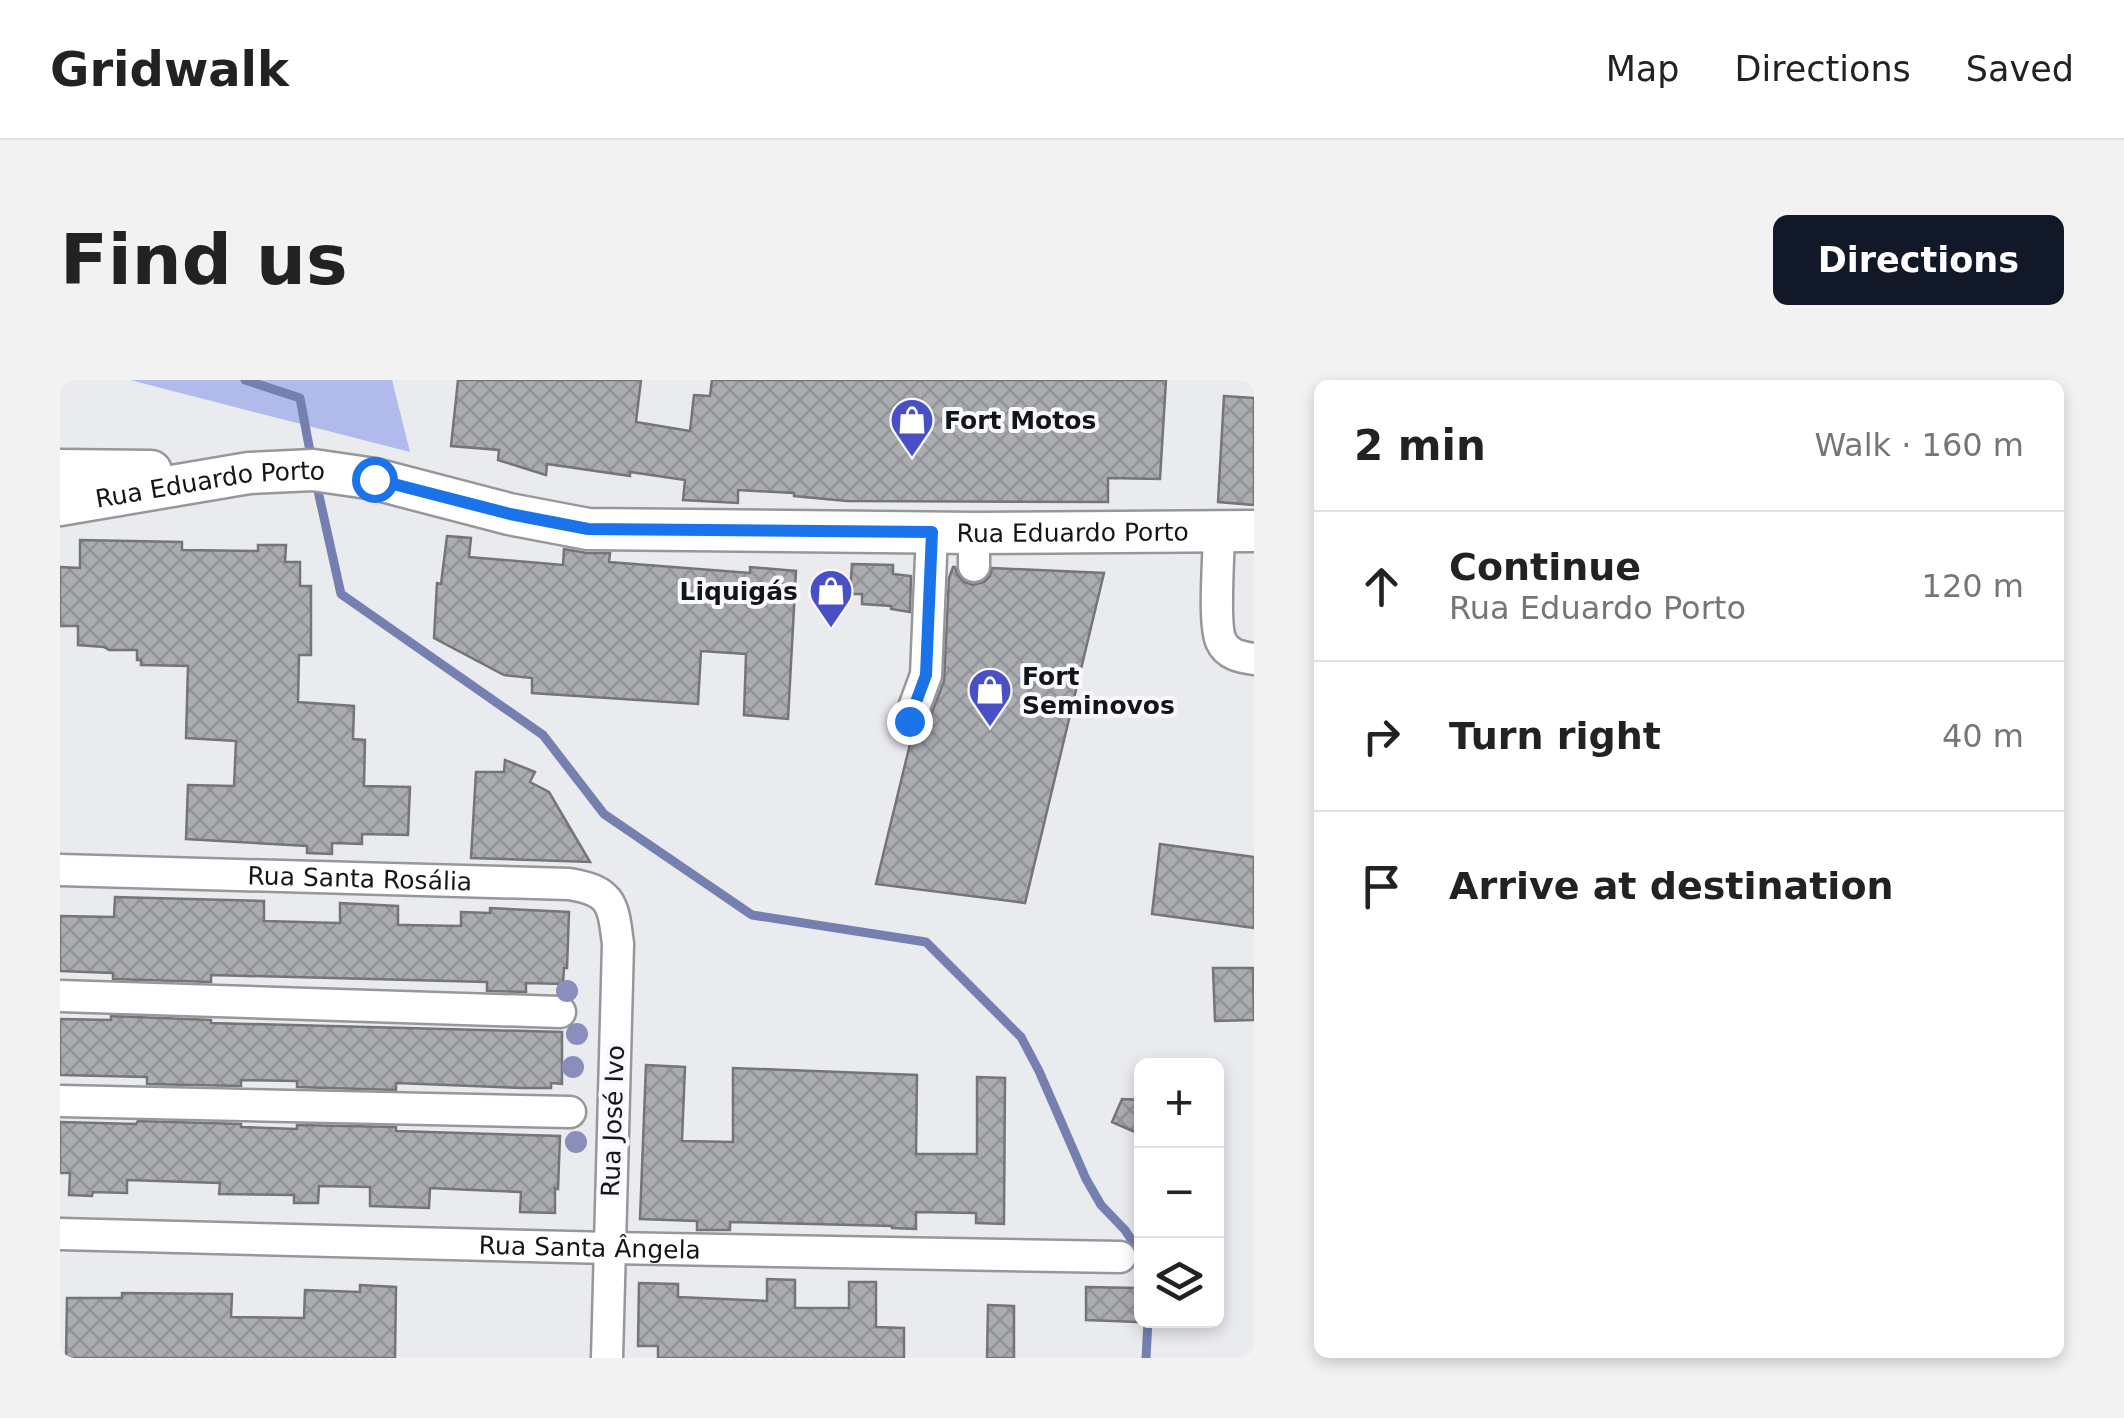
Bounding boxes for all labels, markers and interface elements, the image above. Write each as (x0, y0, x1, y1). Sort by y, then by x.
text: Gridwalk (50, 41, 289, 97)
text: Map (1606, 49, 1680, 89)
text: Directions (1735, 49, 1911, 89)
text: Saved (1966, 49, 2074, 89)
button: Directions (1773, 215, 2064, 305)
text: Find us (60, 219, 348, 301)
shop icon: Fort Motos (889, 397, 935, 458)
place label: Fort Motos (944, 406, 1096, 435)
text: 2 min (1354, 421, 1486, 470)
text: Walk · 160 m (1814, 426, 2024, 464)
street label: Rua Eduardo Porto (93, 455, 327, 513)
route start (352, 457, 398, 503)
street label: Rua Eduardo Porto (956, 517, 1189, 548)
text: Continue (1449, 545, 1641, 589)
icon: ahead (1354, 559, 1409, 614)
text: 120 m (1922, 567, 2024, 605)
shop icon: Liquigás (808, 568, 854, 629)
place label: Liquigás (680, 577, 798, 606)
text: Rua Eduardo Porto (1449, 589, 1746, 627)
place label: Fort Seminovos (1022, 662, 1175, 720)
shop icon: Fort Seminovos (967, 667, 1013, 728)
route end (887, 699, 933, 745)
icon: right (1354, 709, 1409, 764)
text: Turn right (1449, 714, 1661, 758)
text: 40 m (1942, 717, 2024, 755)
icon: arrive (1354, 859, 1409, 914)
street label: Rua Santa Rosália (247, 861, 473, 896)
text: Arrive at destination (1449, 864, 1894, 908)
street label: Rua José Ivo (596, 1045, 630, 1197)
map controls (1134, 1058, 1224, 1328)
button: + (1134, 1058, 1224, 1148)
button: − (1134, 1148, 1224, 1238)
street label: Rua Santa Ângela (478, 1230, 701, 1264)
button: layers (1134, 1238, 1224, 1328)

